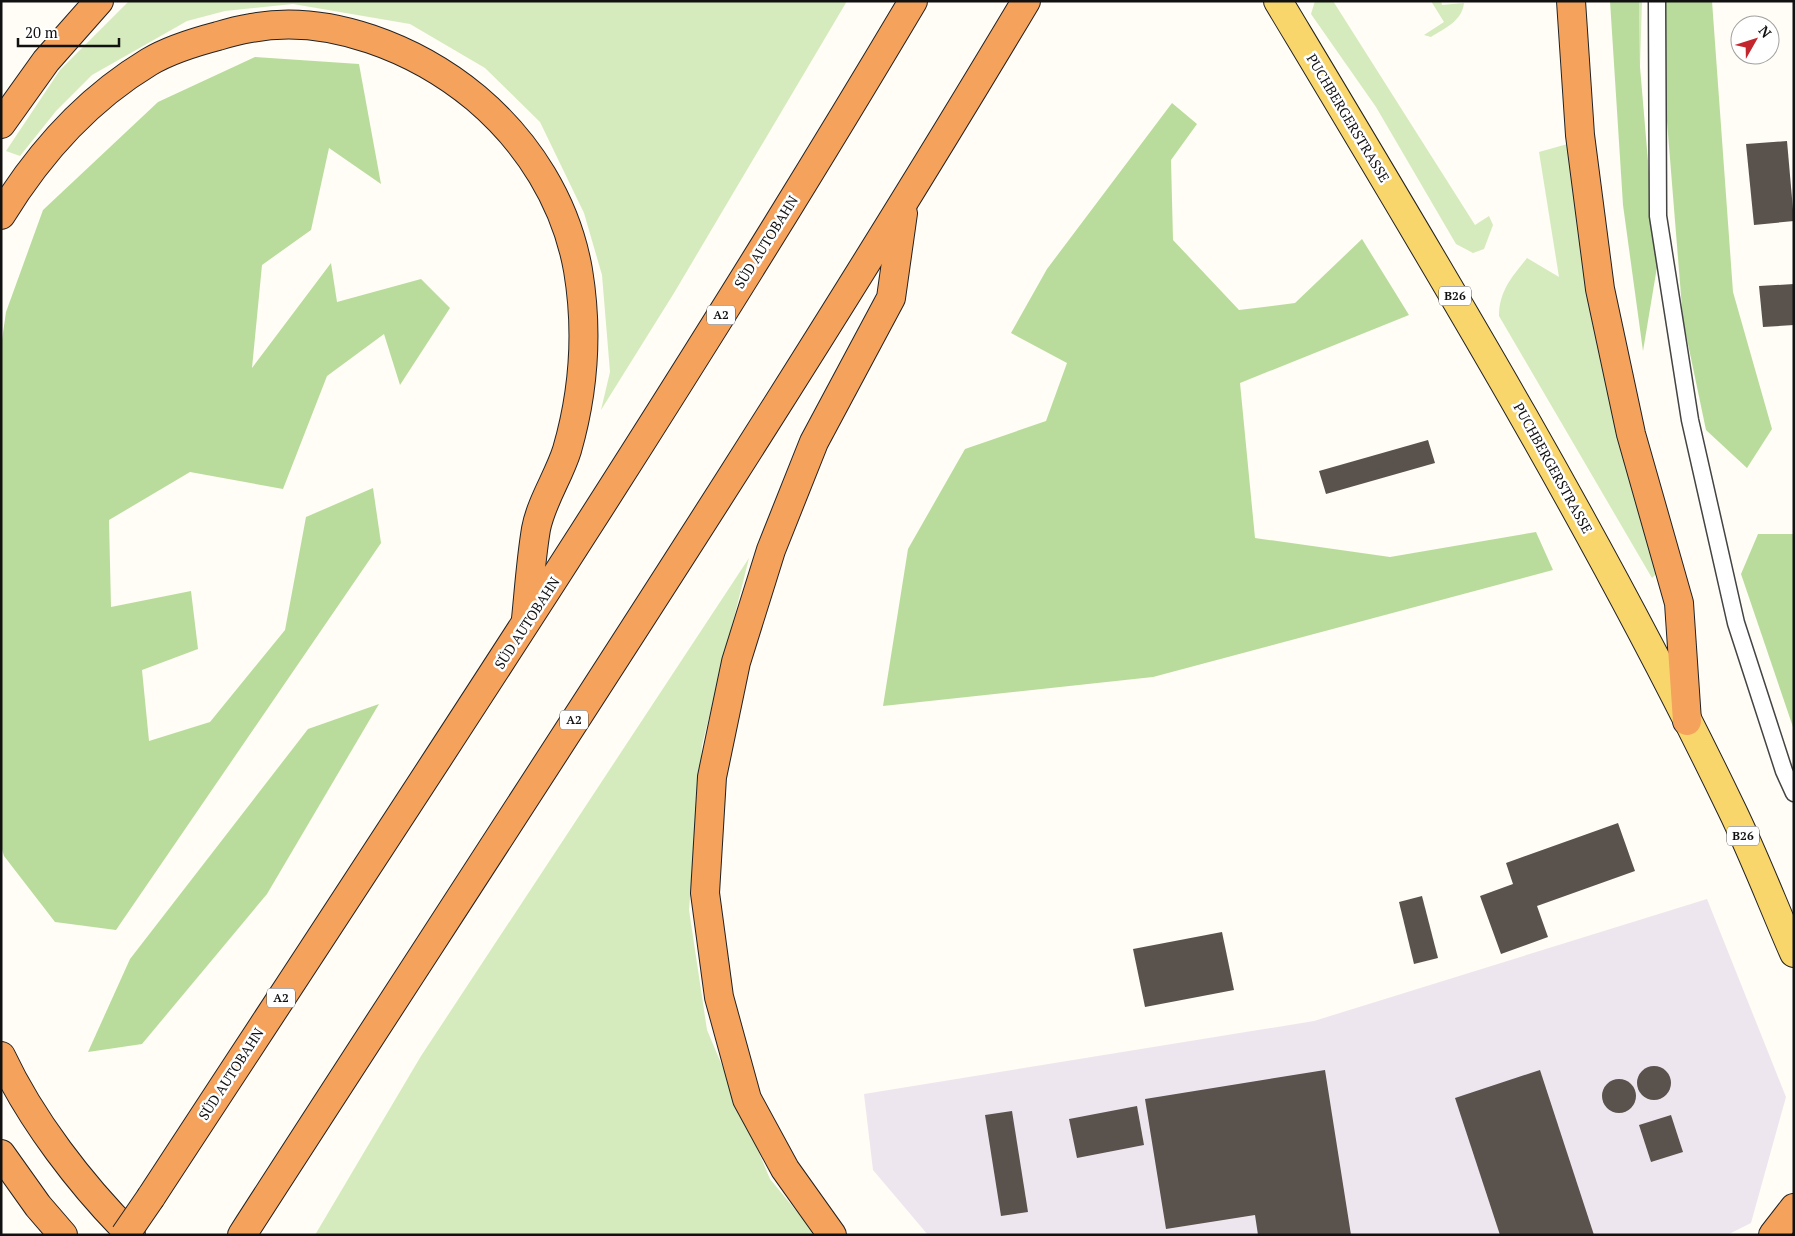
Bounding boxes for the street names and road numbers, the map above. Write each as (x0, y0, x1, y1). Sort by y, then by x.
street label: PUCHBERGERSTRASSE (1303, 50, 1394, 186)
street label: SÜD AUTOBAHN (729, 192, 802, 292)
road number: B26 (1439, 286, 1471, 306)
road number: A2 (707, 306, 735, 324)
street label: PUCHBERGERSTRASSE (1510, 399, 1597, 537)
street label: SÜD AUTOBAHN (490, 573, 563, 672)
road number: A2 (560, 710, 588, 730)
road number: B26 (1727, 826, 1759, 846)
road number: A2 (267, 988, 295, 1008)
street label: SÜD AUTOBAHN (194, 1024, 267, 1123)

